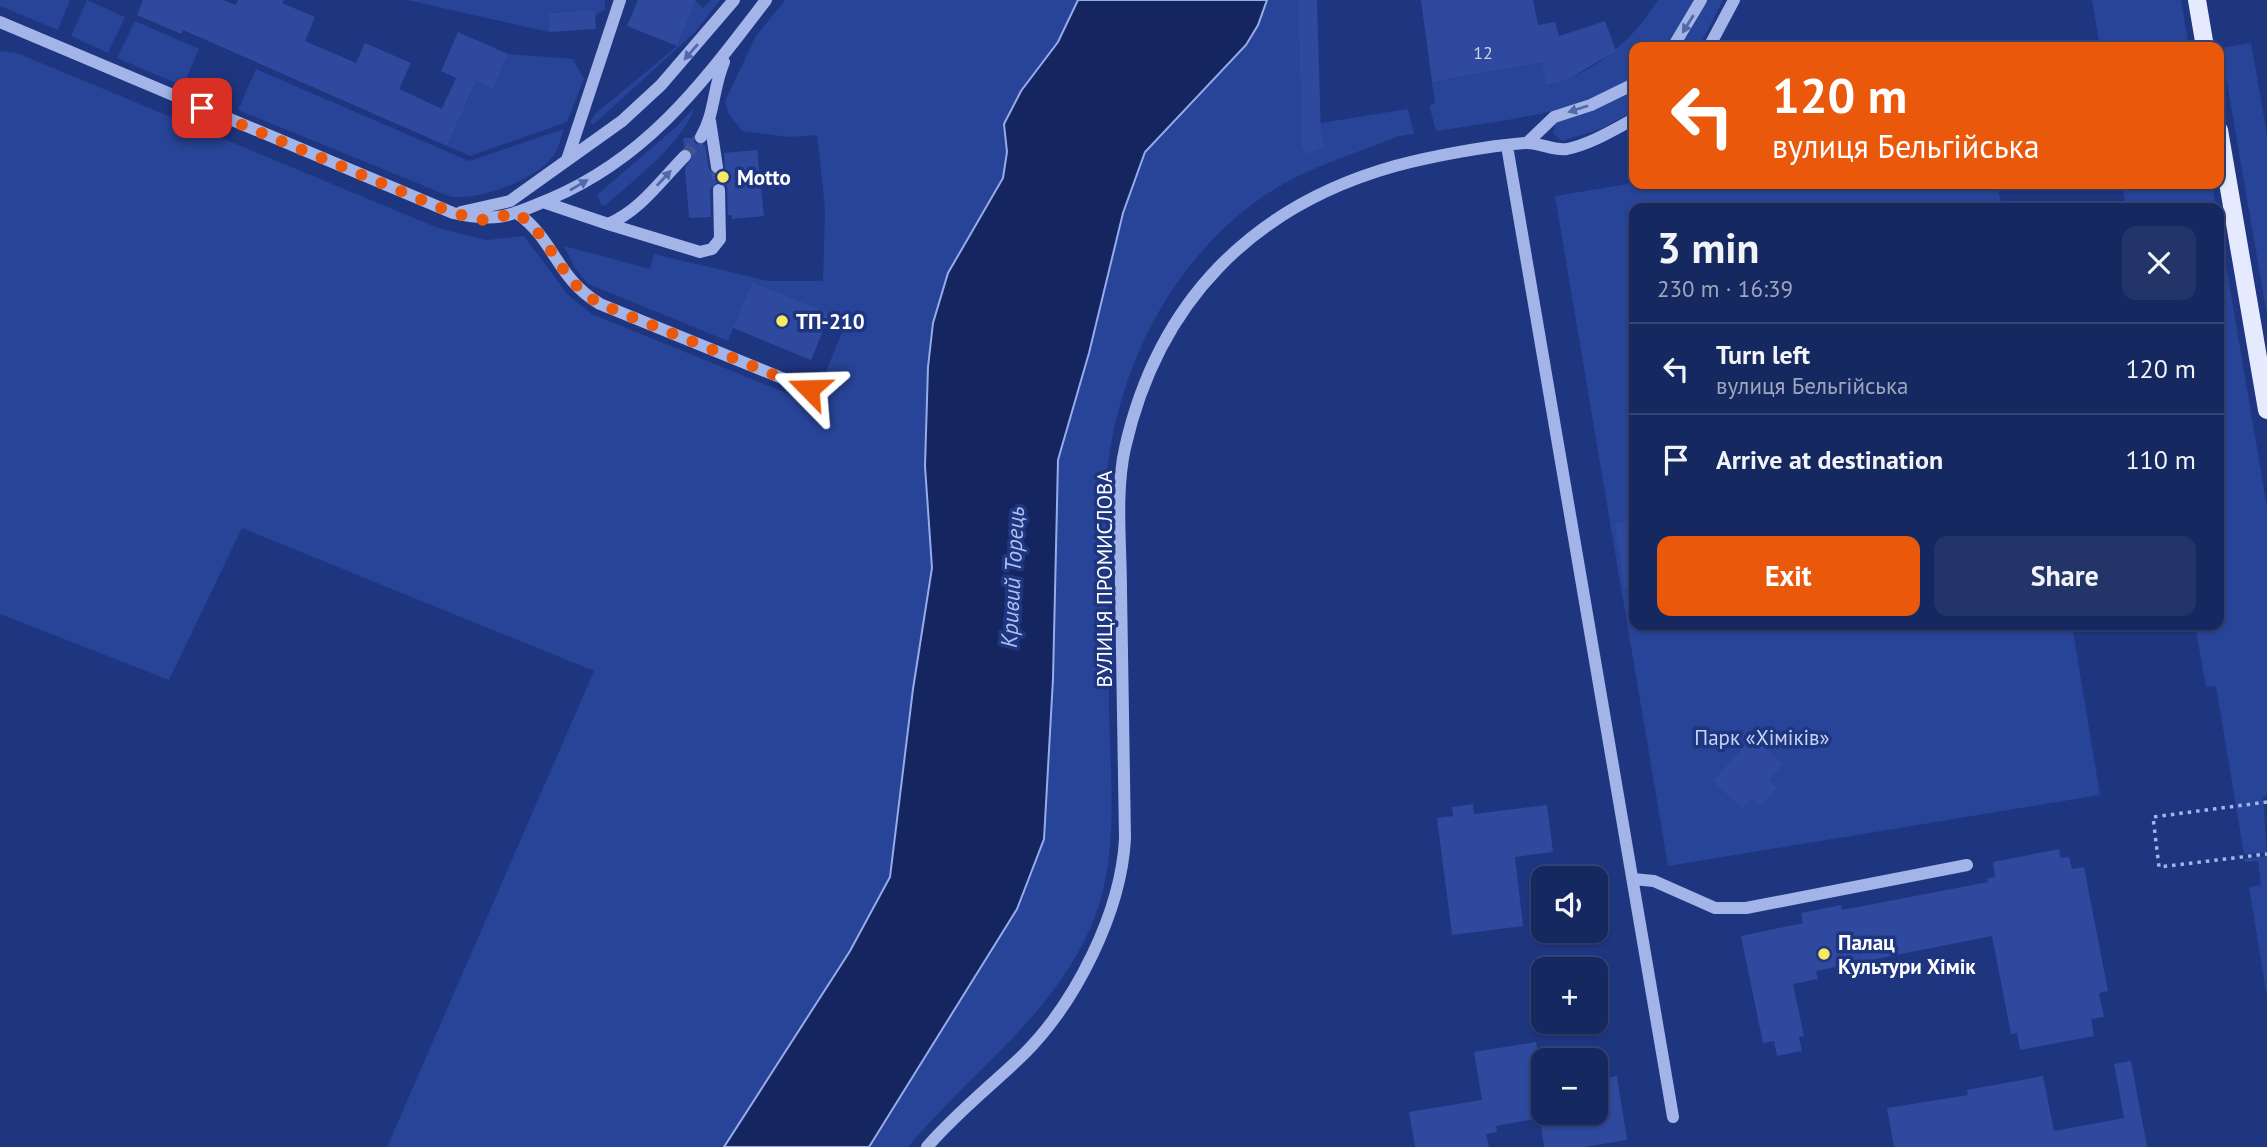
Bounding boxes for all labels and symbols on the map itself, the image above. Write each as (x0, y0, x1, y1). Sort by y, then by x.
one-way arrow (1682, 15, 1695, 34)
house number: 12 (1473, 41, 1493, 64)
one-way arrow (683, 44, 699, 61)
pin (172, 78, 232, 138)
one-way arrow (1568, 104, 1589, 115)
place label: Motto (737, 164, 791, 191)
marker: Motto (715, 169, 731, 185)
one-way arrow (655, 170, 671, 187)
one-way arrow (570, 178, 589, 191)
place label: ТП-210 (796, 308, 865, 335)
marker: ТП-210 (774, 313, 790, 329)
position arrow (772, 352, 846, 426)
street label: ВУЛИЦЯ ПРОМИСЛОВА (1091, 470, 1118, 688)
water label: Кривий Торець (994, 505, 1030, 649)
park label: Парк «Хіміків» (1694, 724, 1830, 751)
place label: Палац Культури Хімік (1838, 929, 1976, 980)
marker: Палац Культури Хімік (1816, 946, 1832, 962)

